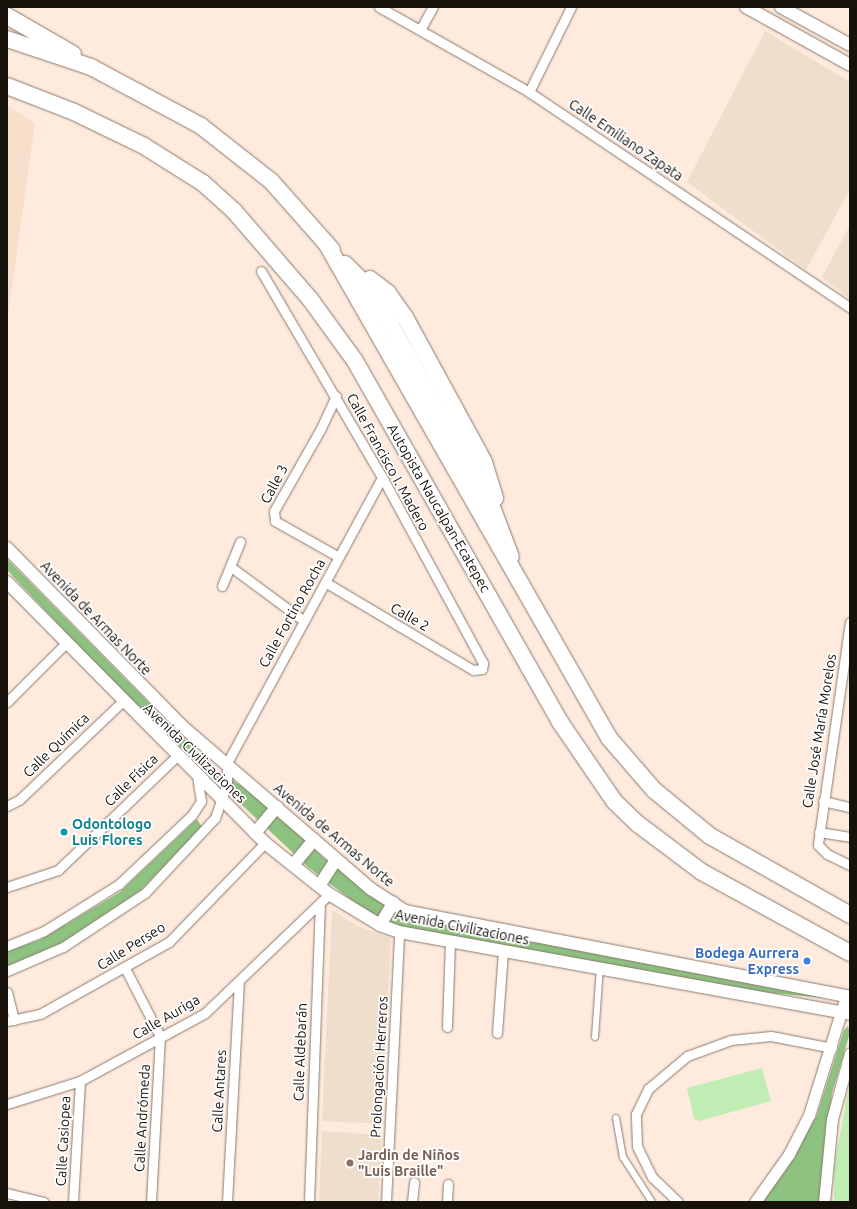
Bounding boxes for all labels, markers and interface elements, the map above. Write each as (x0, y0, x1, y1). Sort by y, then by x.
street label: Calle Emiliano Zapata (566, 96, 686, 184)
street label: Calle Francisco I. Madero (343, 390, 433, 534)
street label: Autopista Naucalpan-Ecatepec (384, 421, 494, 595)
street label: Calle 3 (257, 462, 291, 506)
street label: Calle Fortino Rocha (255, 556, 329, 670)
street label: Avenida de Armas Norte (37, 557, 155, 679)
street label: Calle 2 (388, 599, 432, 635)
street label: Calle José María Morelos (799, 653, 839, 809)
street label: Avenida Civilizaciones (140, 700, 250, 806)
street label: Calle Química (19, 709, 93, 781)
street label: Calle Física (101, 750, 161, 810)
street label: Avenida de Armas Norte (270, 780, 398, 890)
place label: Odontologo Luis Flores (72, 816, 152, 848)
marker: Odontologo Luis Flores (59, 827, 69, 837)
street label: Avenida Civilizaciones (394, 906, 530, 948)
street label: Calle Perseo (94, 918, 168, 974)
place label: Bodega Aurrera Express (695, 945, 799, 978)
marker: Bodega Aurrera Express (802, 956, 812, 966)
street label: Calle Auriga (129, 991, 203, 1043)
street label: Prolongación Herreros (367, 996, 391, 1138)
street label: Calle Aldebarán (290, 1002, 310, 1102)
street label: Calle Antares (208, 1049, 230, 1133)
street label: Calle Andrómeda (131, 1064, 153, 1172)
street label: Calle Casiopea (52, 1095, 74, 1187)
place label: Jardin de Niños "Luis Braille" (358, 1147, 460, 1180)
marker: Jardin de Niños "Luis Braille" (345, 1158, 355, 1168)

